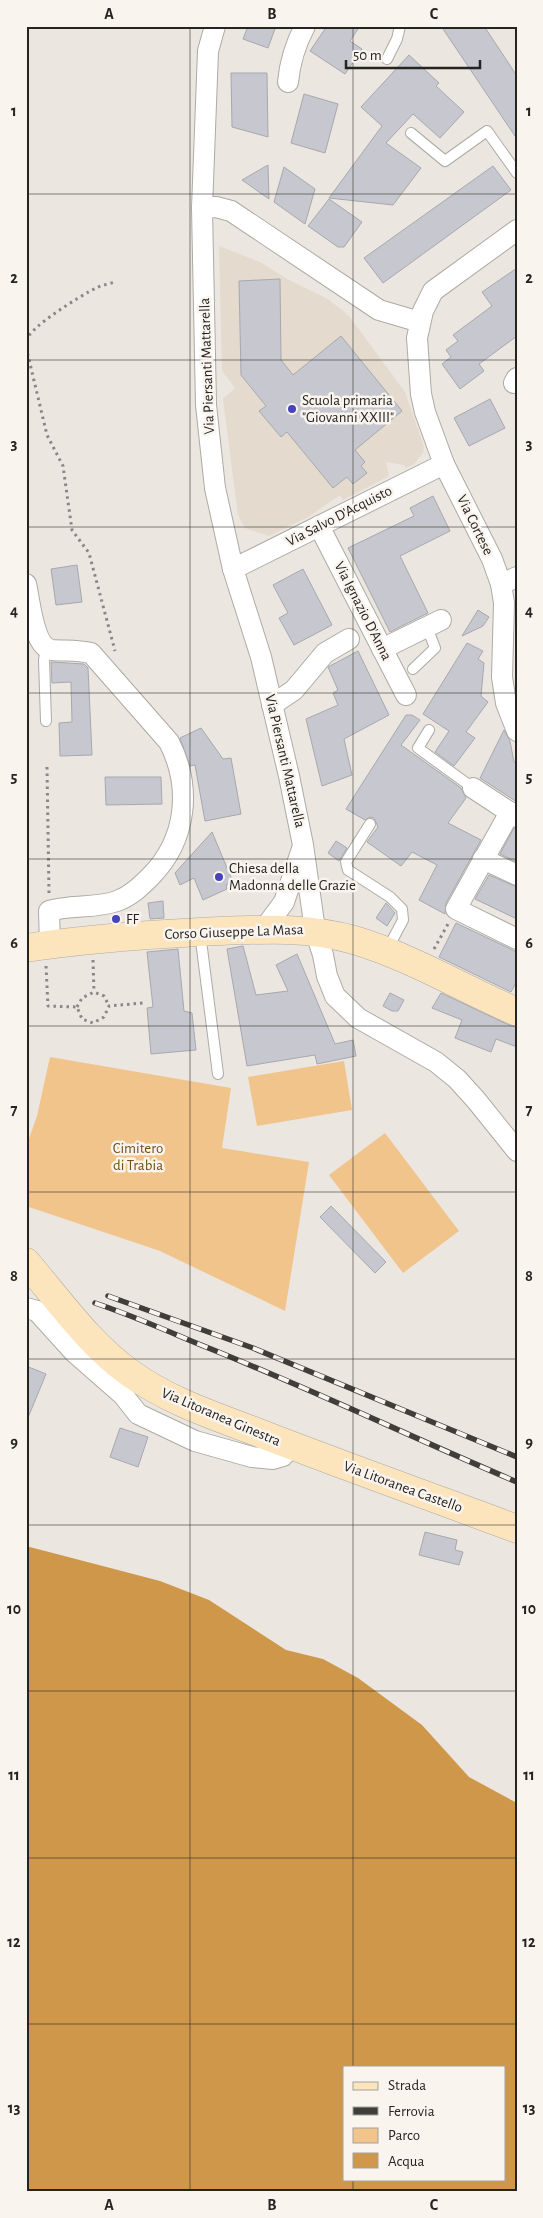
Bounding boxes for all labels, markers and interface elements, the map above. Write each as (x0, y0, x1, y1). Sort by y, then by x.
text: A (104, 6, 114, 22)
text: B (267, 6, 277, 22)
text: C (430, 6, 439, 22)
scale bar (346, 38, 479, 70)
text: 50 m (353, 48, 382, 63)
text: 1 (11, 103, 17, 119)
text: 1 (526, 103, 532, 119)
text: 2 (10, 270, 18, 286)
text: 2 (525, 270, 533, 286)
street label: Via Piersanti Mattarella (197, 297, 217, 435)
place label: Scuola primaria "Giovanni XXIII" (302, 393, 394, 425)
marker: Scuola primaria "Giovanni XXIII" (286, 403, 298, 415)
text: 3 (11, 436, 18, 452)
text: 3 (526, 436, 533, 452)
street label: Via Salvo D'Acquisto (284, 483, 394, 549)
street label: Via Cortese (454, 492, 496, 558)
street label: Via Ignazio D'Anna (332, 559, 394, 663)
text: 4 (10, 603, 18, 619)
text: 4 (525, 603, 533, 619)
street label: Via Piersanti Mattarella (262, 693, 308, 829)
text: 5 (11, 769, 18, 785)
text: 5 (526, 769, 533, 785)
place label: Chiesa della Madonna delle Grazie (229, 861, 356, 893)
marker: Chiesa della Madonna delle Grazie (213, 871, 225, 883)
place label: FF (126, 912, 140, 927)
marker: FF (110, 913, 122, 925)
street label: Corso Giuseppe La Masa (164, 922, 304, 942)
text: 6 (10, 935, 18, 951)
text: 6 (525, 935, 533, 951)
text: 7 (11, 1102, 18, 1118)
text: 7 (526, 1102, 533, 1118)
park label: Cimitero di Trabia (113, 1141, 163, 1173)
text: 8 (10, 1268, 18, 1284)
text: 8 (525, 1268, 533, 1284)
street label: Via Litoranea Ginestra (159, 1385, 283, 1449)
text: 9 (10, 1434, 18, 1450)
text: 9 (525, 1434, 533, 1450)
street label: Via Litoranea Castello (342, 1459, 464, 1515)
text: 10 (7, 1601, 21, 1617)
text: 10 (522, 1601, 536, 1617)
text: 11 (8, 1767, 20, 1783)
text: 11 (523, 1767, 535, 1783)
text: 12 (7, 1934, 21, 1950)
text: 12 (522, 1934, 536, 1950)
legend (343, 2066, 506, 2180)
text: Strada (388, 2078, 426, 2093)
text: 13 (8, 2100, 20, 2116)
text: 13 (523, 2100, 535, 2116)
text: Ferrovia (388, 2104, 435, 2119)
text: Parco (388, 2128, 420, 2143)
text: Acqua (388, 2154, 424, 2169)
text: A (104, 2197, 114, 2213)
text: B (267, 2197, 277, 2213)
text: C (430, 2197, 439, 2213)

